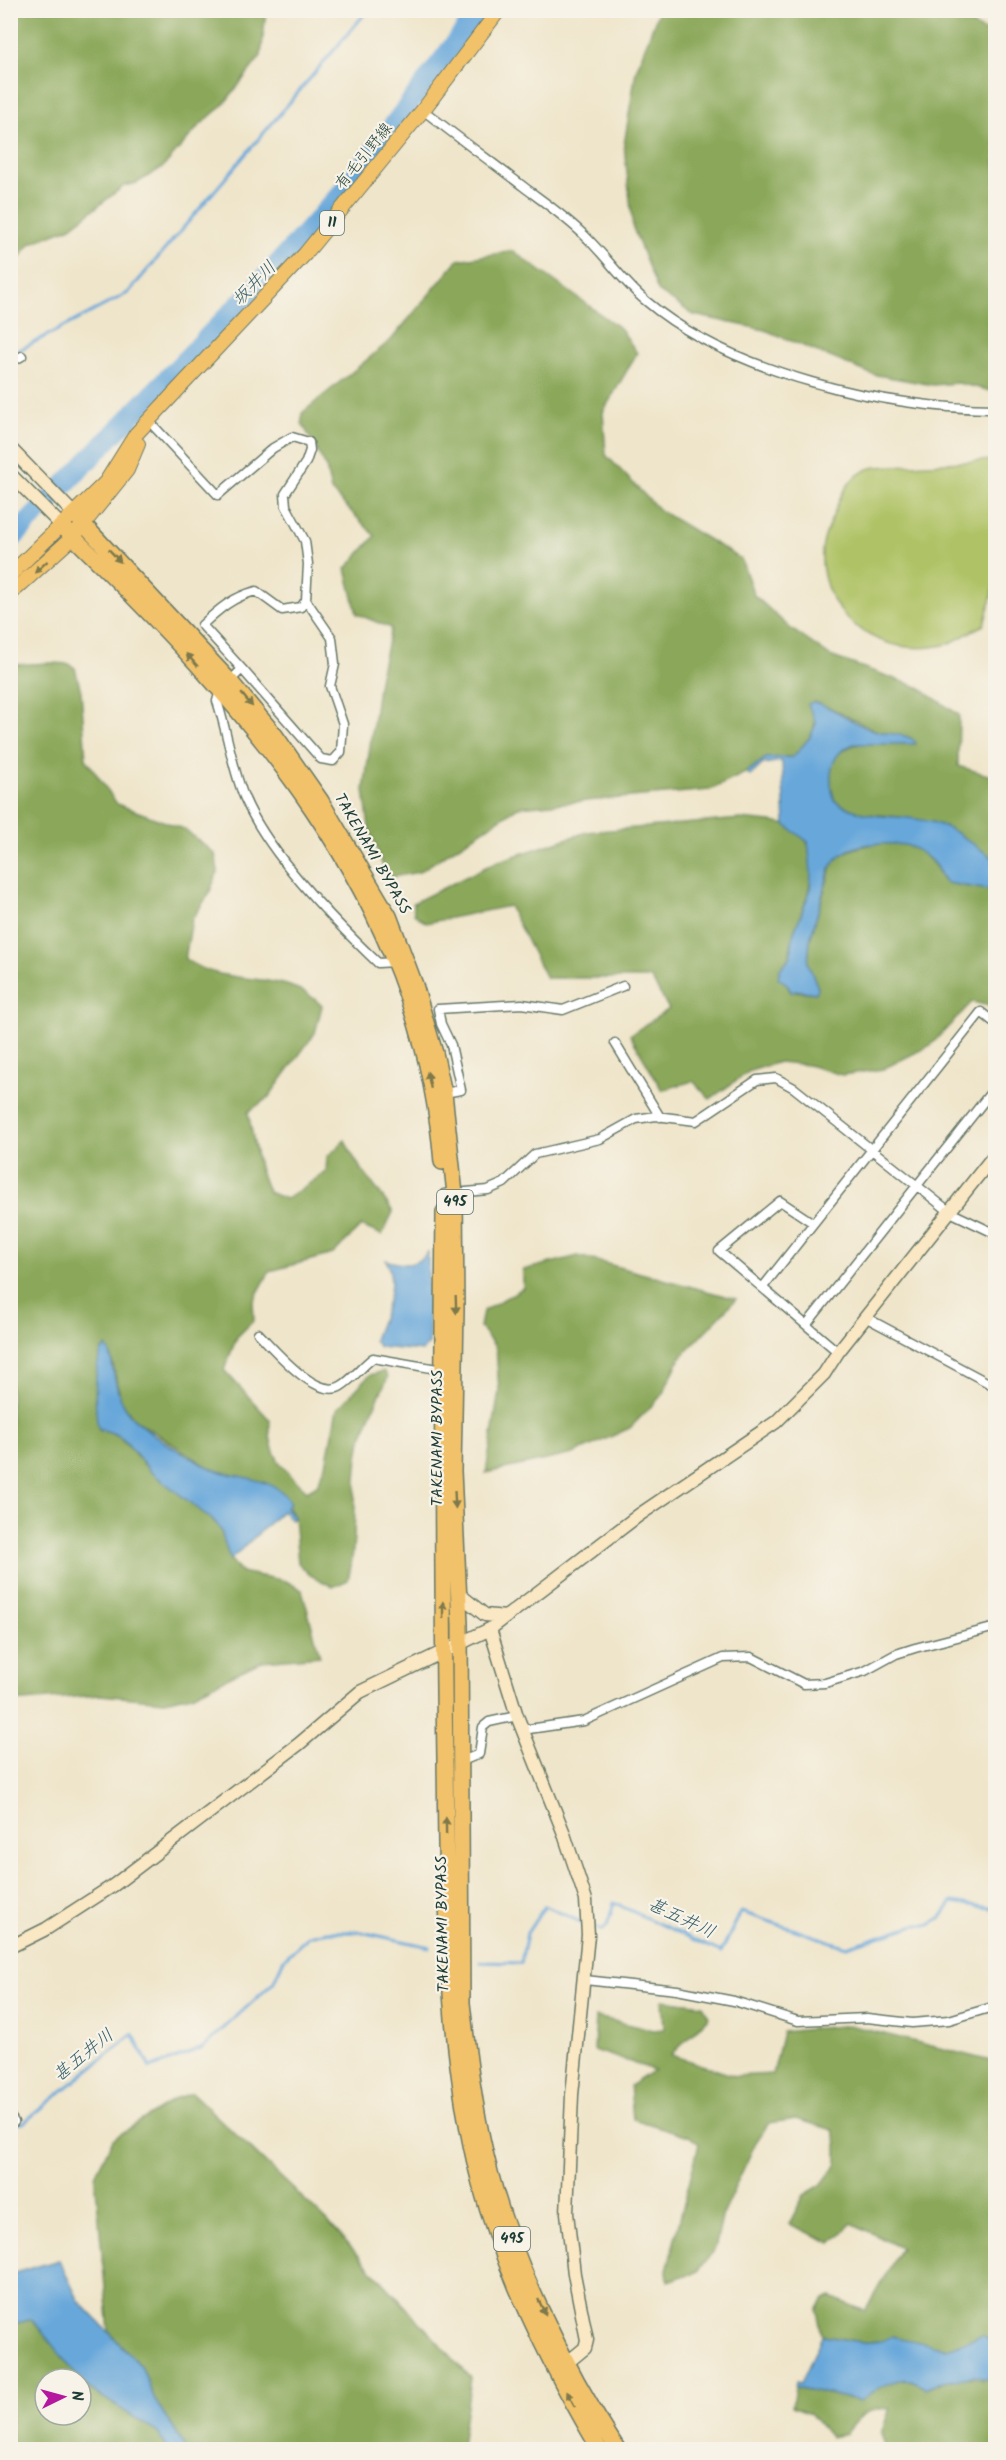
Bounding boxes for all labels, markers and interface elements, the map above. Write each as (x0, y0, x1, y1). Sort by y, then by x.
street label: 有毛引野線 (329, 117, 399, 195)
road number: 11 (320, 211, 344, 235)
water label: 坂井川 (226, 255, 284, 313)
one-way arrow (108, 549, 122, 564)
one-way arrow (34, 560, 49, 574)
one-way arrow (186, 653, 199, 668)
one-way arrow (240, 692, 253, 708)
street label: TAKENAMI BYPASS (327, 789, 417, 920)
one-way arrow (423, 1071, 433, 1089)
road number: 495 (437, 1190, 473, 1214)
one-way arrow (451, 1295, 461, 1314)
street label: TAKENAMI BYPASS (425, 1369, 450, 1506)
one-way arrow (450, 1490, 459, 1509)
one-way arrow (438, 1600, 448, 1619)
one-way arrow (441, 1816, 451, 1835)
street label: TAKENAMI BYPASS (429, 1855, 457, 1992)
water label: 甚五井川 (642, 1891, 720, 1947)
water label: 甚五井川 (47, 2022, 121, 2090)
road number: 495 (494, 2227, 530, 2251)
one-way arrow (537, 2299, 546, 2316)
north arrow (33, 2367, 93, 2427)
text: N (64, 2390, 89, 2402)
one-way arrow (566, 2390, 576, 2407)

